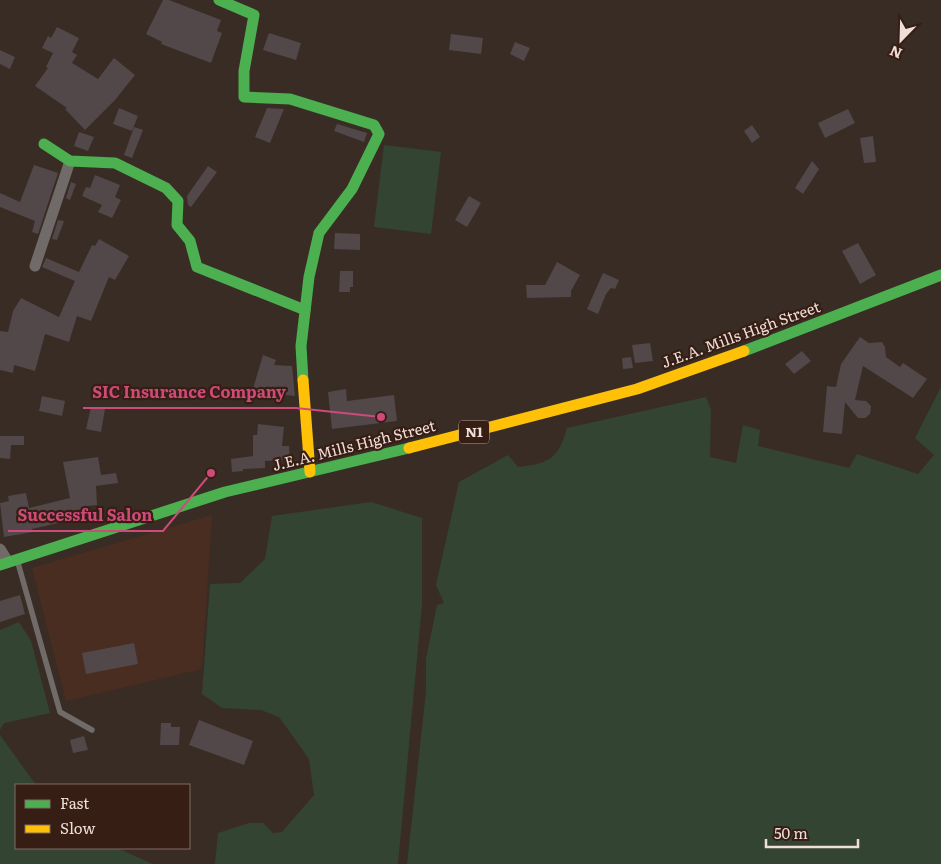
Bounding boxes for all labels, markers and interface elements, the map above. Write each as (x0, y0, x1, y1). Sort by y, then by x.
north arrow (876, 15, 926, 65)
text: N (886, 41, 905, 64)
street label: J.E.A. Mills High Street (658, 294, 823, 373)
callout: SIC Insurance Company (83, 377, 296, 408)
text: SIC Insurance Company (92, 379, 286, 403)
street label: J.E.A. Mills High Street (270, 413, 438, 476)
road number: N1 (459, 421, 489, 444)
callout: Successful Salon (8, 500, 163, 531)
text: Successful Salon (17, 502, 153, 526)
legend (15, 784, 190, 849)
text: Fast (60, 791, 89, 814)
text: Slow (60, 816, 95, 839)
scale bar (766, 816, 858, 848)
text: 50 m (774, 821, 808, 844)

